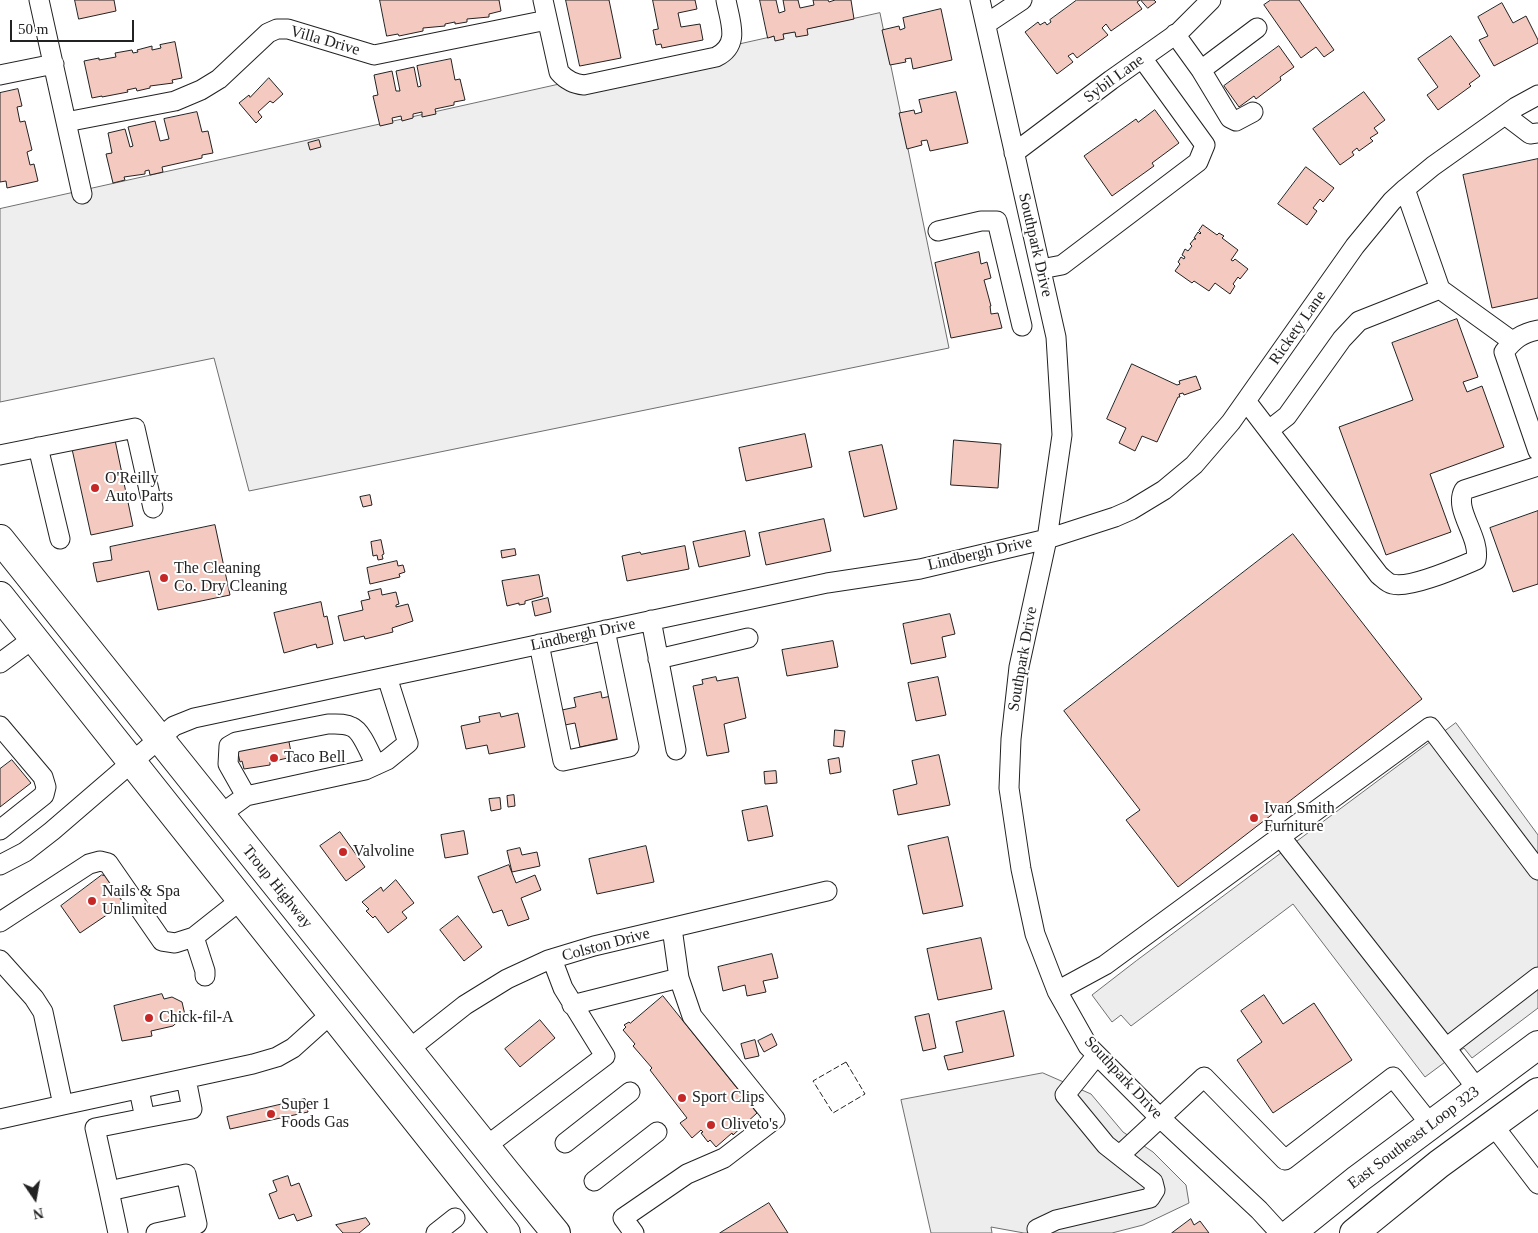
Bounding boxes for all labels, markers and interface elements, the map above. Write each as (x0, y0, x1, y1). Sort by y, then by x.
scale bar (12, 10, 136, 42)
text: 50 m (18, 21, 48, 37)
street label: Villa Drive (288, 22, 362, 60)
street label: Sybil Lane (1080, 51, 1148, 107)
street label: Southpark Drive (1014, 191, 1056, 299)
street label: Rickety Lane (1266, 287, 1330, 369)
place label: O'Reilly Auto Parts (105, 469, 173, 507)
marker: O'Reilly Auto Parts (89, 482, 101, 494)
street label: Lindbergh Drive (926, 533, 1034, 575)
place label: The Cleaning Co. Dry Cleaning (174, 559, 287, 597)
marker: The Cleaning Co. Dry Cleaning (158, 572, 170, 584)
street label: Southpark Drive (1004, 605, 1042, 713)
street label: Lindbergh Drive (529, 615, 637, 655)
place label: Taco Bell (284, 748, 346, 768)
marker: Taco Bell (268, 752, 280, 764)
place label: Ivan Smith Furniture (1264, 799, 1335, 837)
marker: Ivan Smith Furniture (1248, 812, 1260, 824)
street label: Troup Highway (238, 842, 316, 932)
place label: Valvoline (353, 842, 414, 862)
marker: Valvoline (337, 846, 349, 858)
place label: Nails & Spa Unlimited (102, 882, 180, 920)
marker: Nails & Spa Unlimited (86, 895, 98, 907)
street label: Colston Drive (560, 924, 652, 966)
place label: Chick-fil-A (159, 1008, 234, 1028)
marker: Chick-fil-A (143, 1012, 155, 1024)
street label: Southpark Drive (1080, 1033, 1166, 1123)
street label: East Southeast Loop 323 (1345, 1082, 1483, 1194)
place label: Sport Clips (692, 1088, 764, 1108)
marker: Sport Clips (676, 1092, 688, 1104)
place label: Super 1 Foods Gas (281, 1095, 349, 1133)
marker: Super 1 Foods Gas (265, 1108, 277, 1120)
place label: Oliveto's (721, 1115, 778, 1135)
marker: Oliveto's (705, 1119, 717, 1131)
north arrow (10, 1173, 60, 1223)
text: N (32, 1205, 45, 1222)

